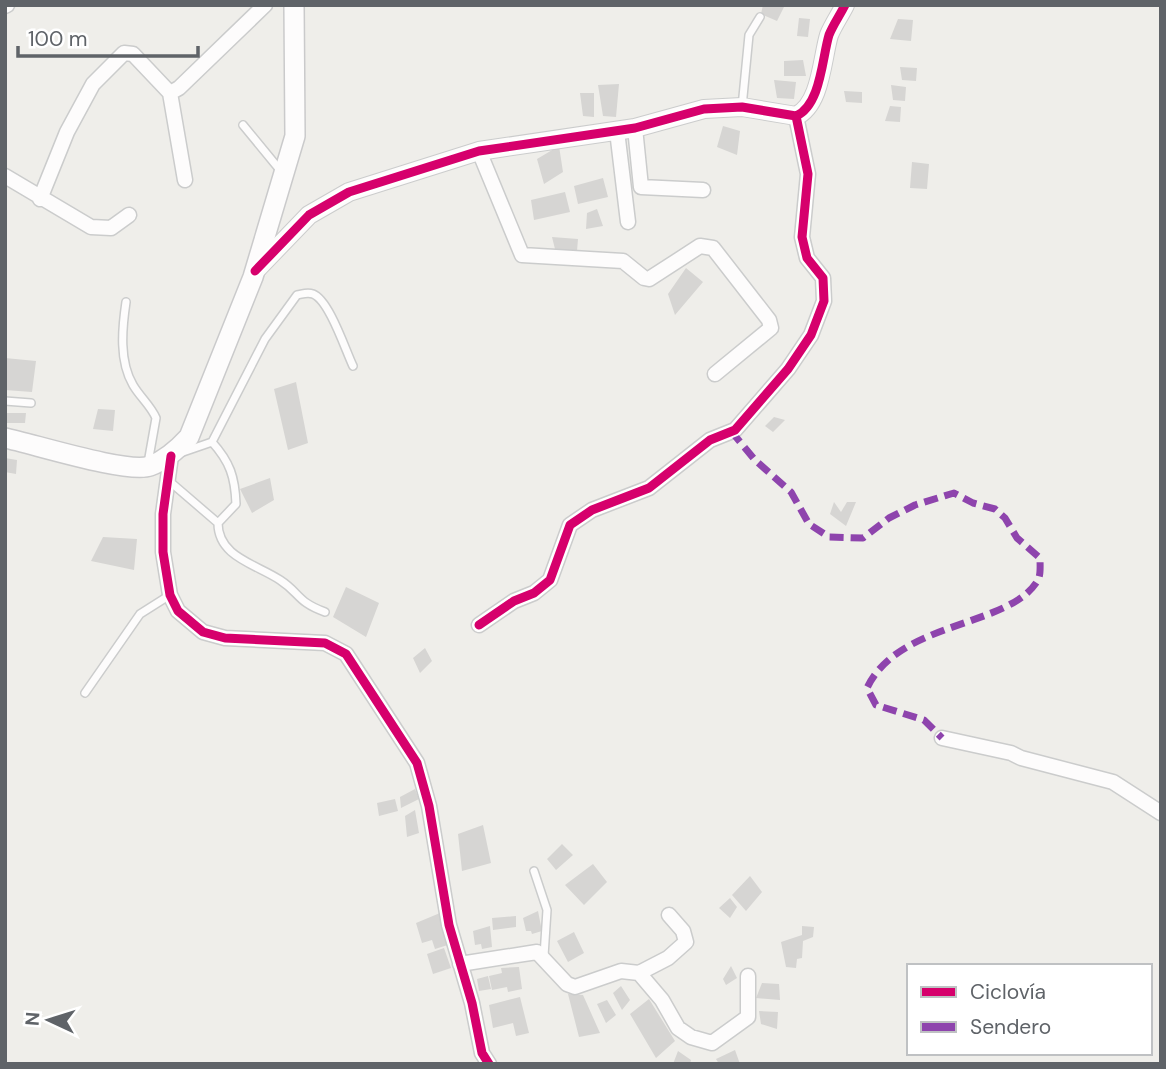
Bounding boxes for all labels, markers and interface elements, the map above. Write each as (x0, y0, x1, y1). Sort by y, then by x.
scale bar (18, 14, 198, 58)
text: 100 m (28, 25, 88, 53)
legend (907, 964, 1152, 1055)
text: Ciclovía (970, 978, 1046, 1006)
north arrow (14, 985, 84, 1055)
text: N (20, 1011, 45, 1027)
text: Sendero (970, 1013, 1051, 1041)

